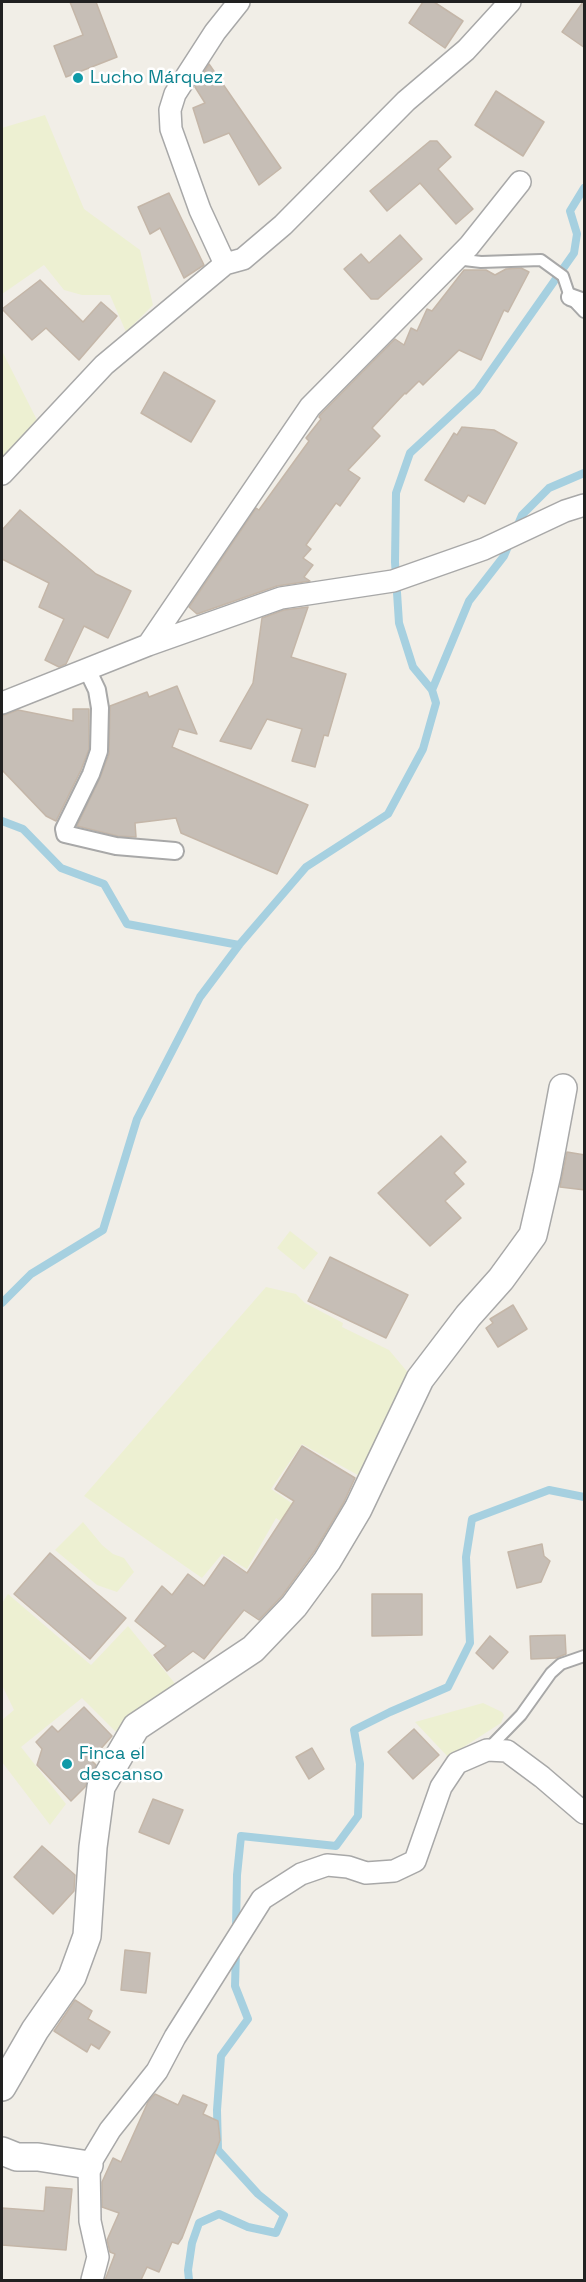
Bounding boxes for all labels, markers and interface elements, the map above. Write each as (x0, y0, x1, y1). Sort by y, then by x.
place label: Lucho Márquez (90, 67, 223, 89)
marker: Lucho Márquez (71, 71, 85, 85)
place label: Finca el descanso (79, 1743, 163, 1786)
marker: Finca el descanso (60, 1757, 74, 1771)

